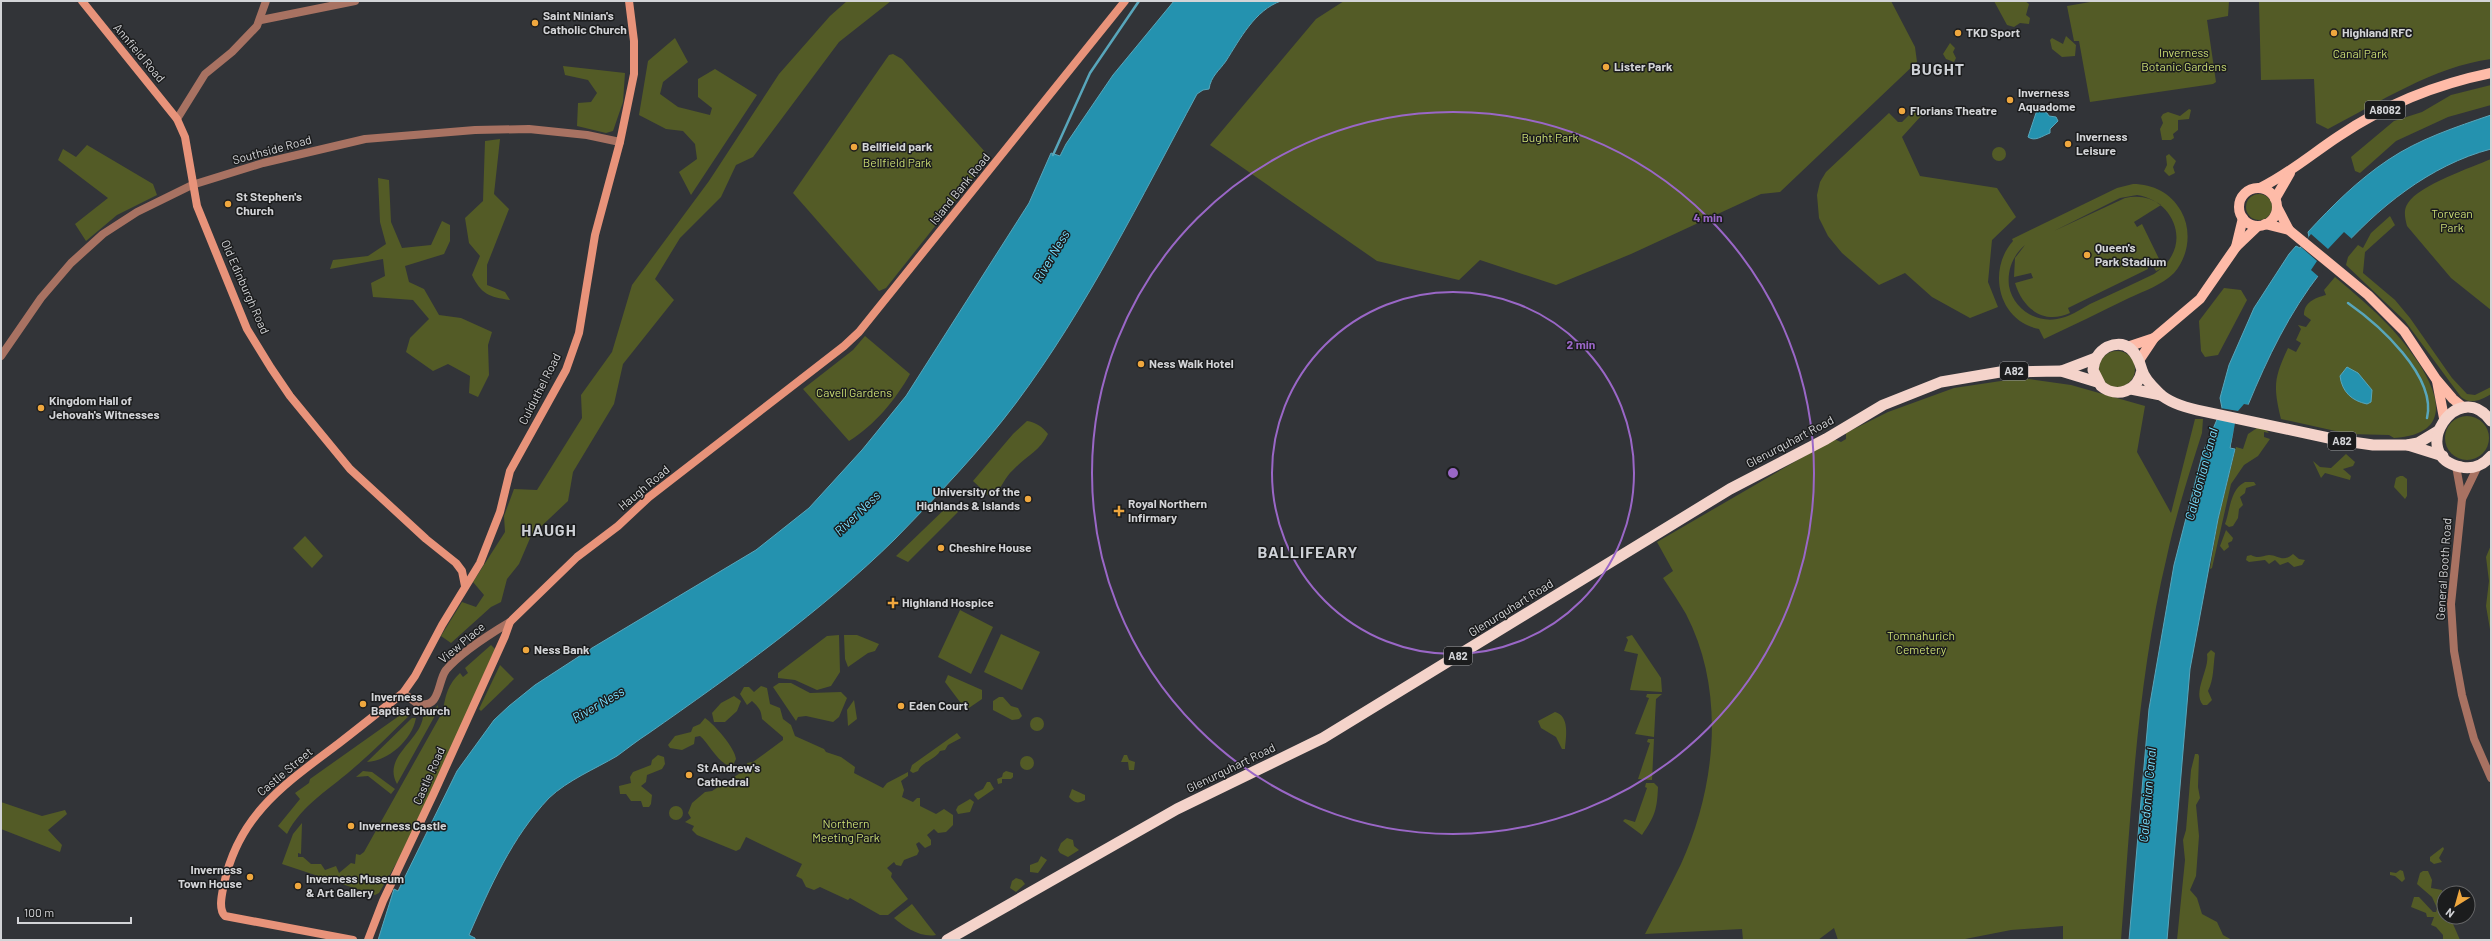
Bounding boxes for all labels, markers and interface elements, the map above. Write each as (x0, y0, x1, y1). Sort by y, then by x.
place label: Saint Ninian's Catholic Church (543, 8, 627, 36)
marker: Saint Ninian's Catholic Church (530, 18, 540, 28)
street label: Annfield Road (111, 20, 168, 85)
place label: TKD Sport (1966, 25, 2021, 39)
place label: Highland RFC (2342, 25, 2412, 39)
marker: TKD Sport (1953, 28, 1963, 38)
marker: Highland RFC (2329, 28, 2339, 38)
park label: Inverness Botanic Gardens (2141, 45, 2227, 73)
park label: Canal Park (2333, 46, 2387, 60)
place label: Lister Park (1614, 59, 1673, 73)
district label: BUGHT (1911, 59, 1965, 78)
marker: Lister Park (1601, 62, 1611, 72)
place label: Inverness Aquadome (2018, 85, 2076, 113)
marker: Inverness Aquadome (2005, 95, 2015, 105)
road number: A8082 (2365, 101, 2405, 119)
place label: Florians Theatre (1910, 103, 1998, 117)
marker: Florians Theatre (1897, 106, 1907, 116)
place label: Inverness Leisure (2076, 129, 2127, 157)
park label: Bught Park (1521, 130, 1579, 144)
street label: Southside Road (231, 132, 313, 166)
place label: Bellfield park (862, 139, 933, 153)
marker: Inverness Leisure (2063, 139, 2073, 149)
marker: Bellfield park (849, 142, 859, 152)
street label: Island Bank Road (926, 150, 992, 227)
park label: Bellfield Park (863, 155, 931, 169)
place label: St Stephen's Church (236, 189, 302, 217)
marker: St Stephen's Church (223, 199, 233, 209)
park label: Torvean Park (2431, 206, 2473, 234)
text: 4 min (1693, 210, 1723, 224)
water label: River Ness (1029, 227, 1073, 285)
street label: Old Edinburgh Road (219, 237, 273, 336)
place label: Queen's Park Stadium (2095, 240, 2166, 268)
marker: Queen's Park Stadium (2082, 250, 2092, 260)
text: 2 min (1567, 337, 1595, 351)
street label: Culduthel Road (515, 350, 563, 427)
place label: Ness Walk Hotel (1149, 356, 1234, 370)
marker: Ness Walk Hotel (1136, 359, 1146, 369)
road number: A82 (2000, 362, 2028, 380)
park label: Cavell Gardens (816, 385, 892, 399)
place label: Kingdom Hall of Jehovah's Witnesses (49, 393, 160, 421)
marker: Kingdom Hall of Jehovah's Witnesses (36, 403, 46, 413)
street label: Glenurquhart Road (1743, 412, 1836, 470)
water label: Caledonian Canal (2181, 426, 2221, 522)
road number: A82 (2328, 432, 2356, 450)
street label: Haugh Road (615, 462, 672, 513)
centre of rings (1446, 466, 1460, 480)
place label: University of the Highlands & Islands (917, 484, 1020, 512)
water label: River Ness (831, 487, 883, 539)
marker: University of the Highlands & Islands (1023, 494, 1033, 504)
place label: Royal Northern Infirmary (1128, 496, 1207, 524)
marker: Royal Northern Infirmary (1113, 505, 1125, 517)
street label: General Booth Road (2432, 517, 2454, 621)
district label: HAUGH (521, 520, 577, 539)
place label: Cheshire House (949, 540, 1032, 554)
district label: BALLIFEARY (1258, 542, 1358, 561)
marker: Cheshire House (936, 543, 946, 553)
street label: Glenurquhart Road (1466, 575, 1555, 639)
place label: Highland Hospice (902, 595, 994, 609)
marker: Highland Hospice (887, 597, 899, 609)
street label: View Place (435, 619, 487, 666)
park label: Tomnahurich Cemetery (1887, 628, 1955, 656)
place label: Ness Bank (534, 642, 590, 656)
marker: Ness Bank (521, 645, 531, 655)
road number: A82 (1444, 647, 1472, 665)
water label: River Ness (569, 683, 627, 725)
place label: Inverness Baptist Church (371, 689, 450, 717)
place label: Eden Court (909, 698, 968, 712)
marker: Inverness Baptist Church (358, 699, 368, 709)
marker: Eden Court (896, 701, 906, 711)
street label: Glenurquhart Road (1184, 740, 1277, 795)
street label: Castle Street (254, 744, 315, 798)
street label: Castle Road (409, 745, 447, 807)
water label: Caledonian Canal (2135, 747, 2159, 843)
place label: St Andrew's Cathedral (697, 760, 760, 788)
marker: St Andrew's Cathedral (684, 770, 694, 780)
park label: Northern Meeting Park (812, 816, 880, 844)
place label: Inverness Castle (359, 818, 447, 832)
marker: Inverness Castle (346, 821, 356, 831)
place label: Inverness Town House (178, 862, 242, 890)
place label: Inverness Museum & Art Gallery (306, 871, 404, 899)
marker: Inverness Town House (245, 872, 255, 882)
marker: Inverness Museum & Art Gallery (293, 881, 303, 891)
north arrow (2436, 885, 2476, 925)
scale bar (18, 899, 131, 925)
text: 100 m (24, 905, 54, 919)
text: N (2443, 906, 2457, 921)

